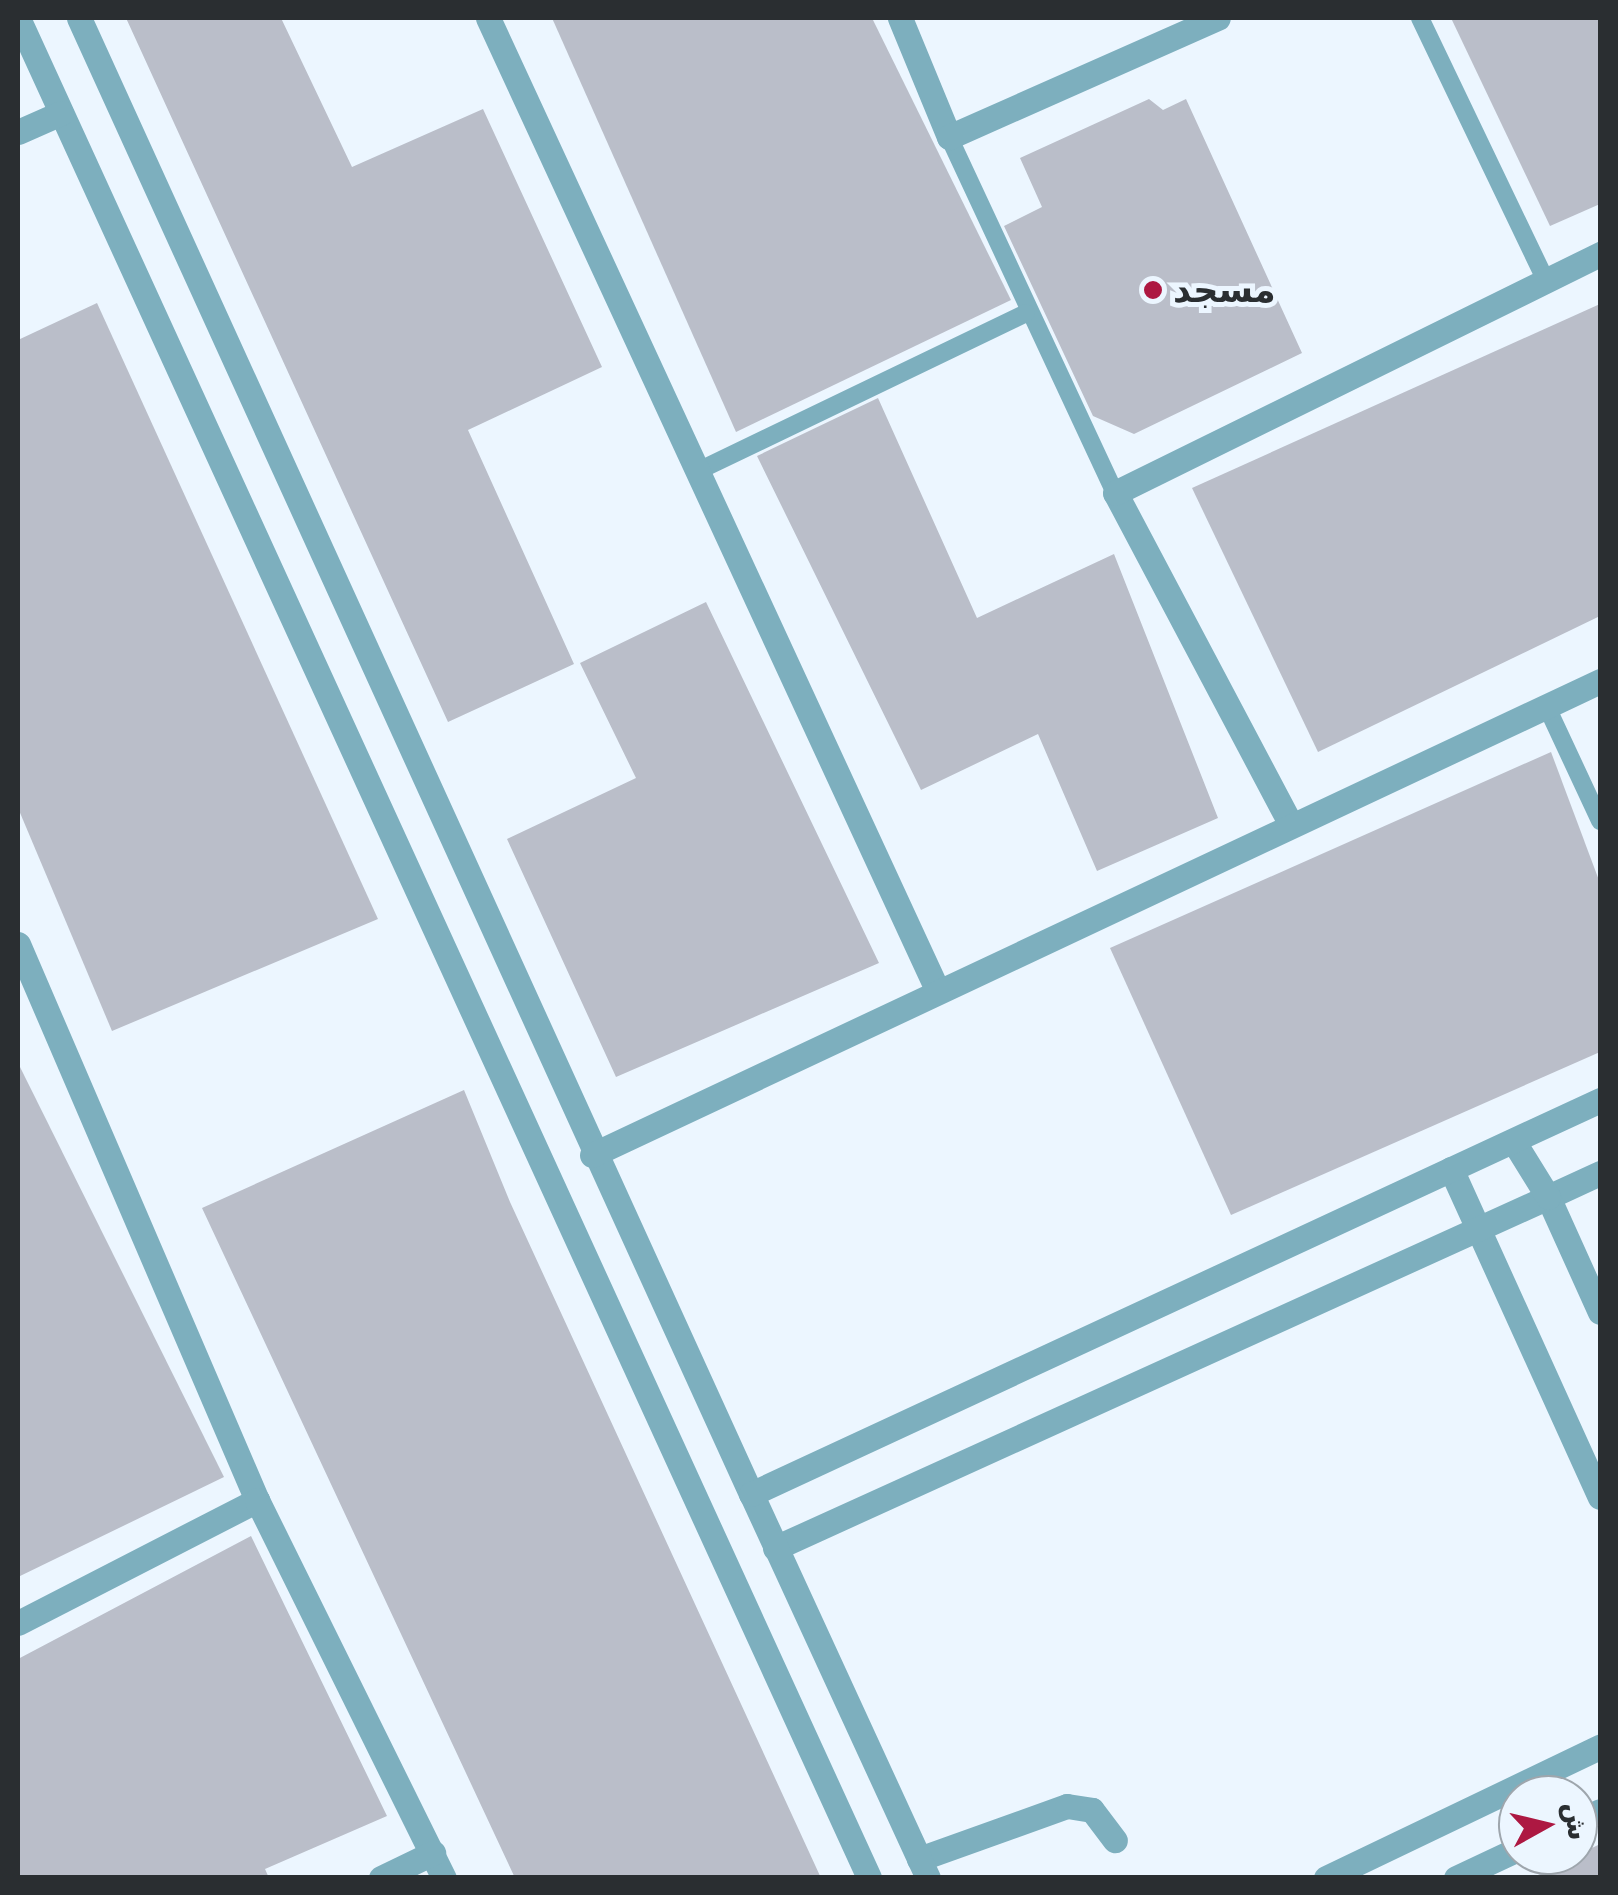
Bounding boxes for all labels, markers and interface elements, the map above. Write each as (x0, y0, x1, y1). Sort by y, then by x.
place label: مسجد (1173, 269, 1276, 311)
marker: مسجد (1142, 279, 1164, 301)
north arrow (1498, 1775, 1598, 1875)
text: ش (1557, 1800, 1595, 1842)

